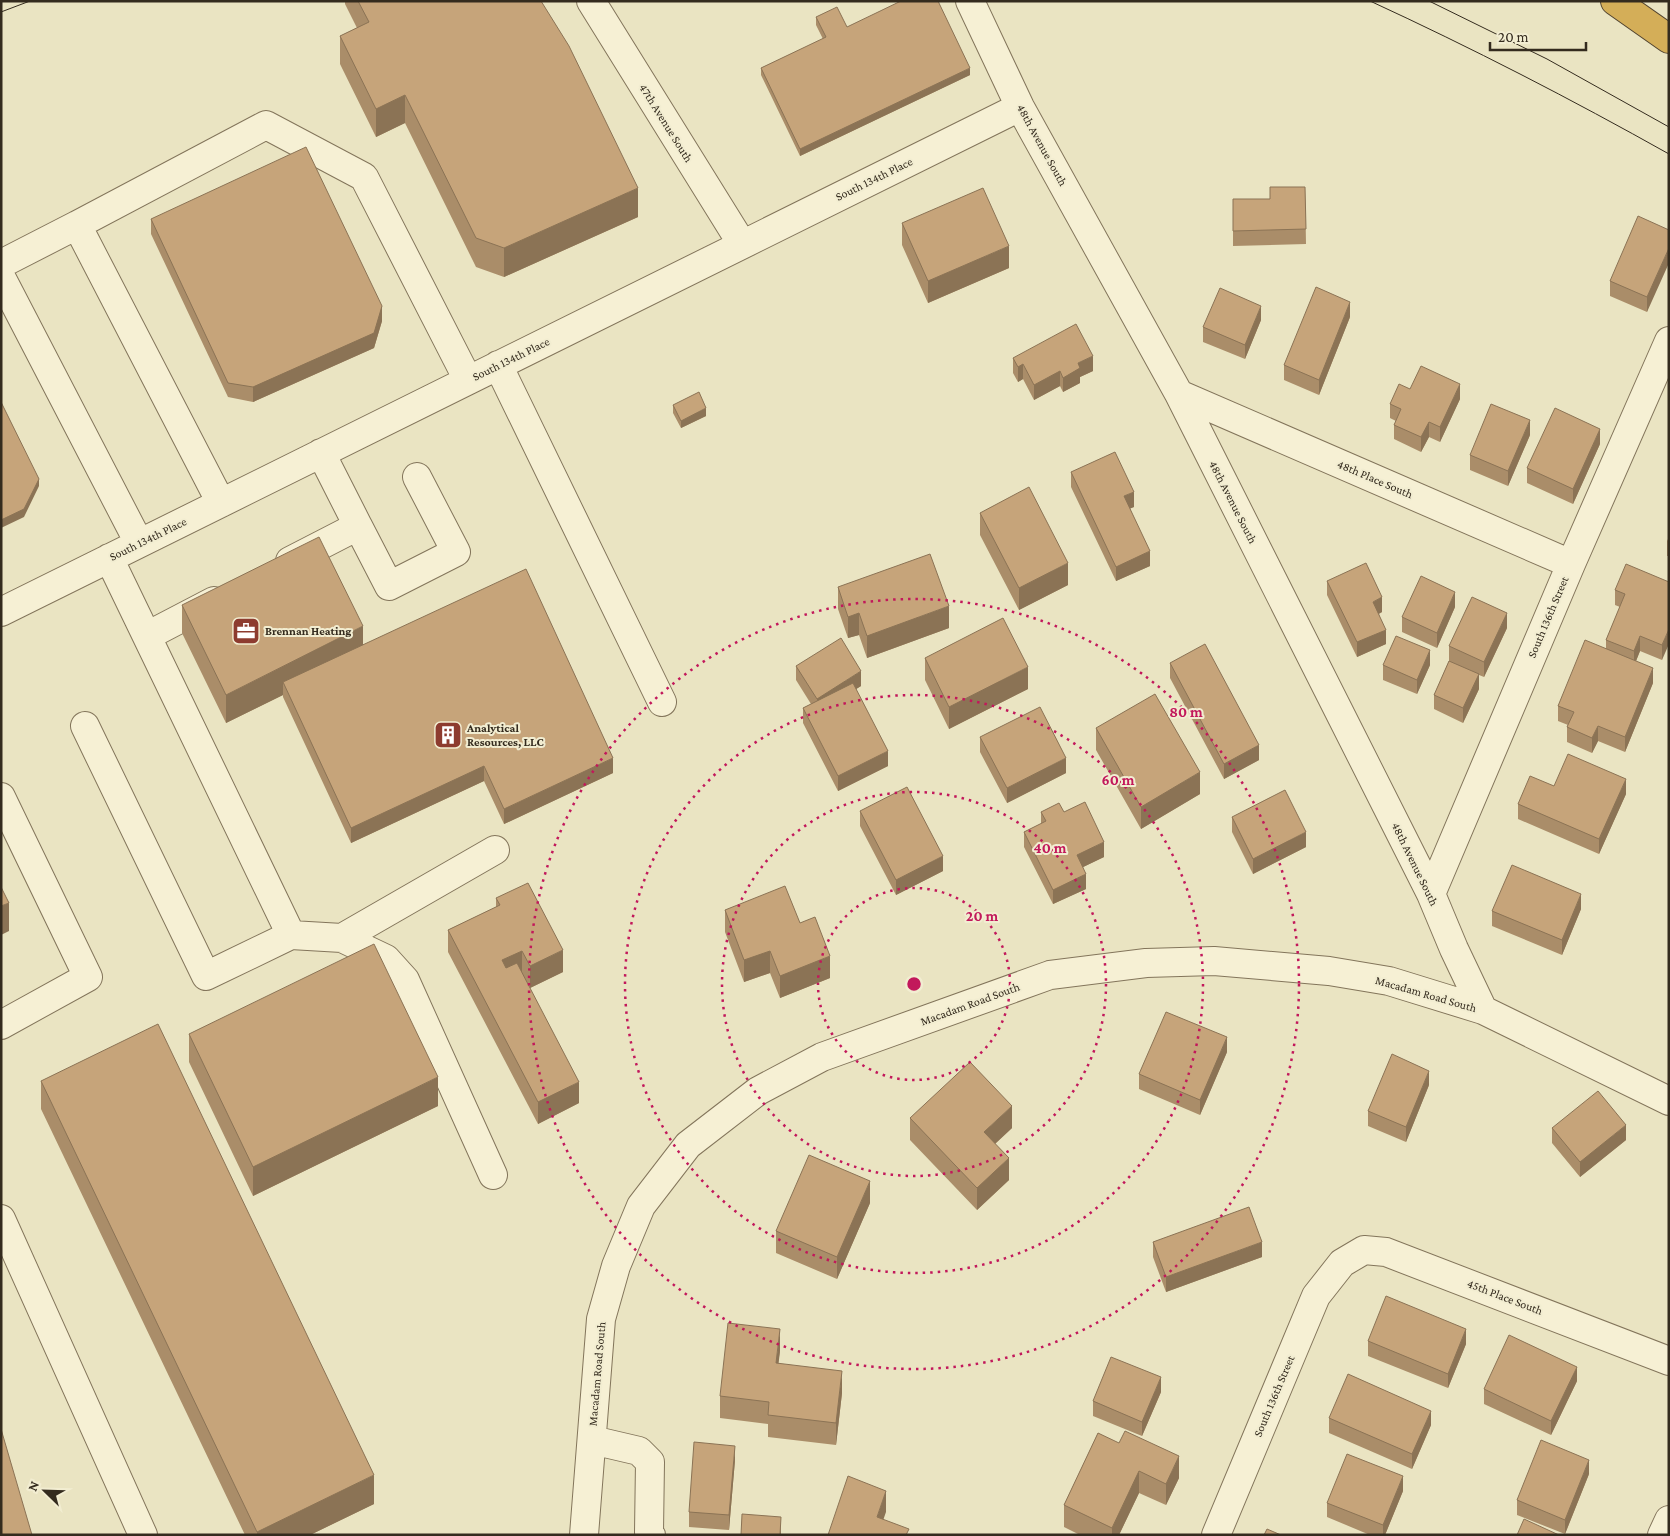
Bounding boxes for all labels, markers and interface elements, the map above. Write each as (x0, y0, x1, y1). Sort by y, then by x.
scale bar (1490, 20, 1586, 52)
text: 20 m (1498, 29, 1529, 45)
street label: 47th Avenue South (636, 81, 696, 165)
street label: 48th Avenue South (1014, 102, 1070, 189)
street label: South 134th Place (833, 154, 915, 204)
street label: South 134th Place (470, 334, 552, 384)
street label: 48th Place South (1335, 457, 1415, 501)
street label: 48th Avenue South (1206, 458, 1260, 546)
street label: South 134th Place (107, 514, 189, 564)
street label: South 136th Street (1525, 573, 1572, 660)
office icon: Brennan Heating (231, 616, 261, 646)
place label: Brennan Heating (265, 624, 351, 638)
text: 80 m (1169, 704, 1203, 720)
building icon: Analytical Resources, LLC (433, 720, 463, 750)
place label: Analytical Resources, LLC (466, 721, 544, 749)
text: 60 m (1102, 772, 1135, 788)
street label: 48th Avenue South (1389, 820, 1442, 909)
text: 40 m (1034, 840, 1067, 856)
text: 20 m (966, 908, 998, 924)
street label: Macadam Road South (1374, 973, 1479, 1015)
centre of rings (905, 975, 923, 993)
street label: Macadam Road South (918, 979, 1022, 1028)
street label: 45th Place South (1465, 1276, 1545, 1318)
street label: Macadam Road South (585, 1321, 609, 1427)
street label: South 136th Street (1251, 1352, 1298, 1439)
north arrow (20, 1466, 70, 1516)
text: N (24, 1478, 42, 1493)

